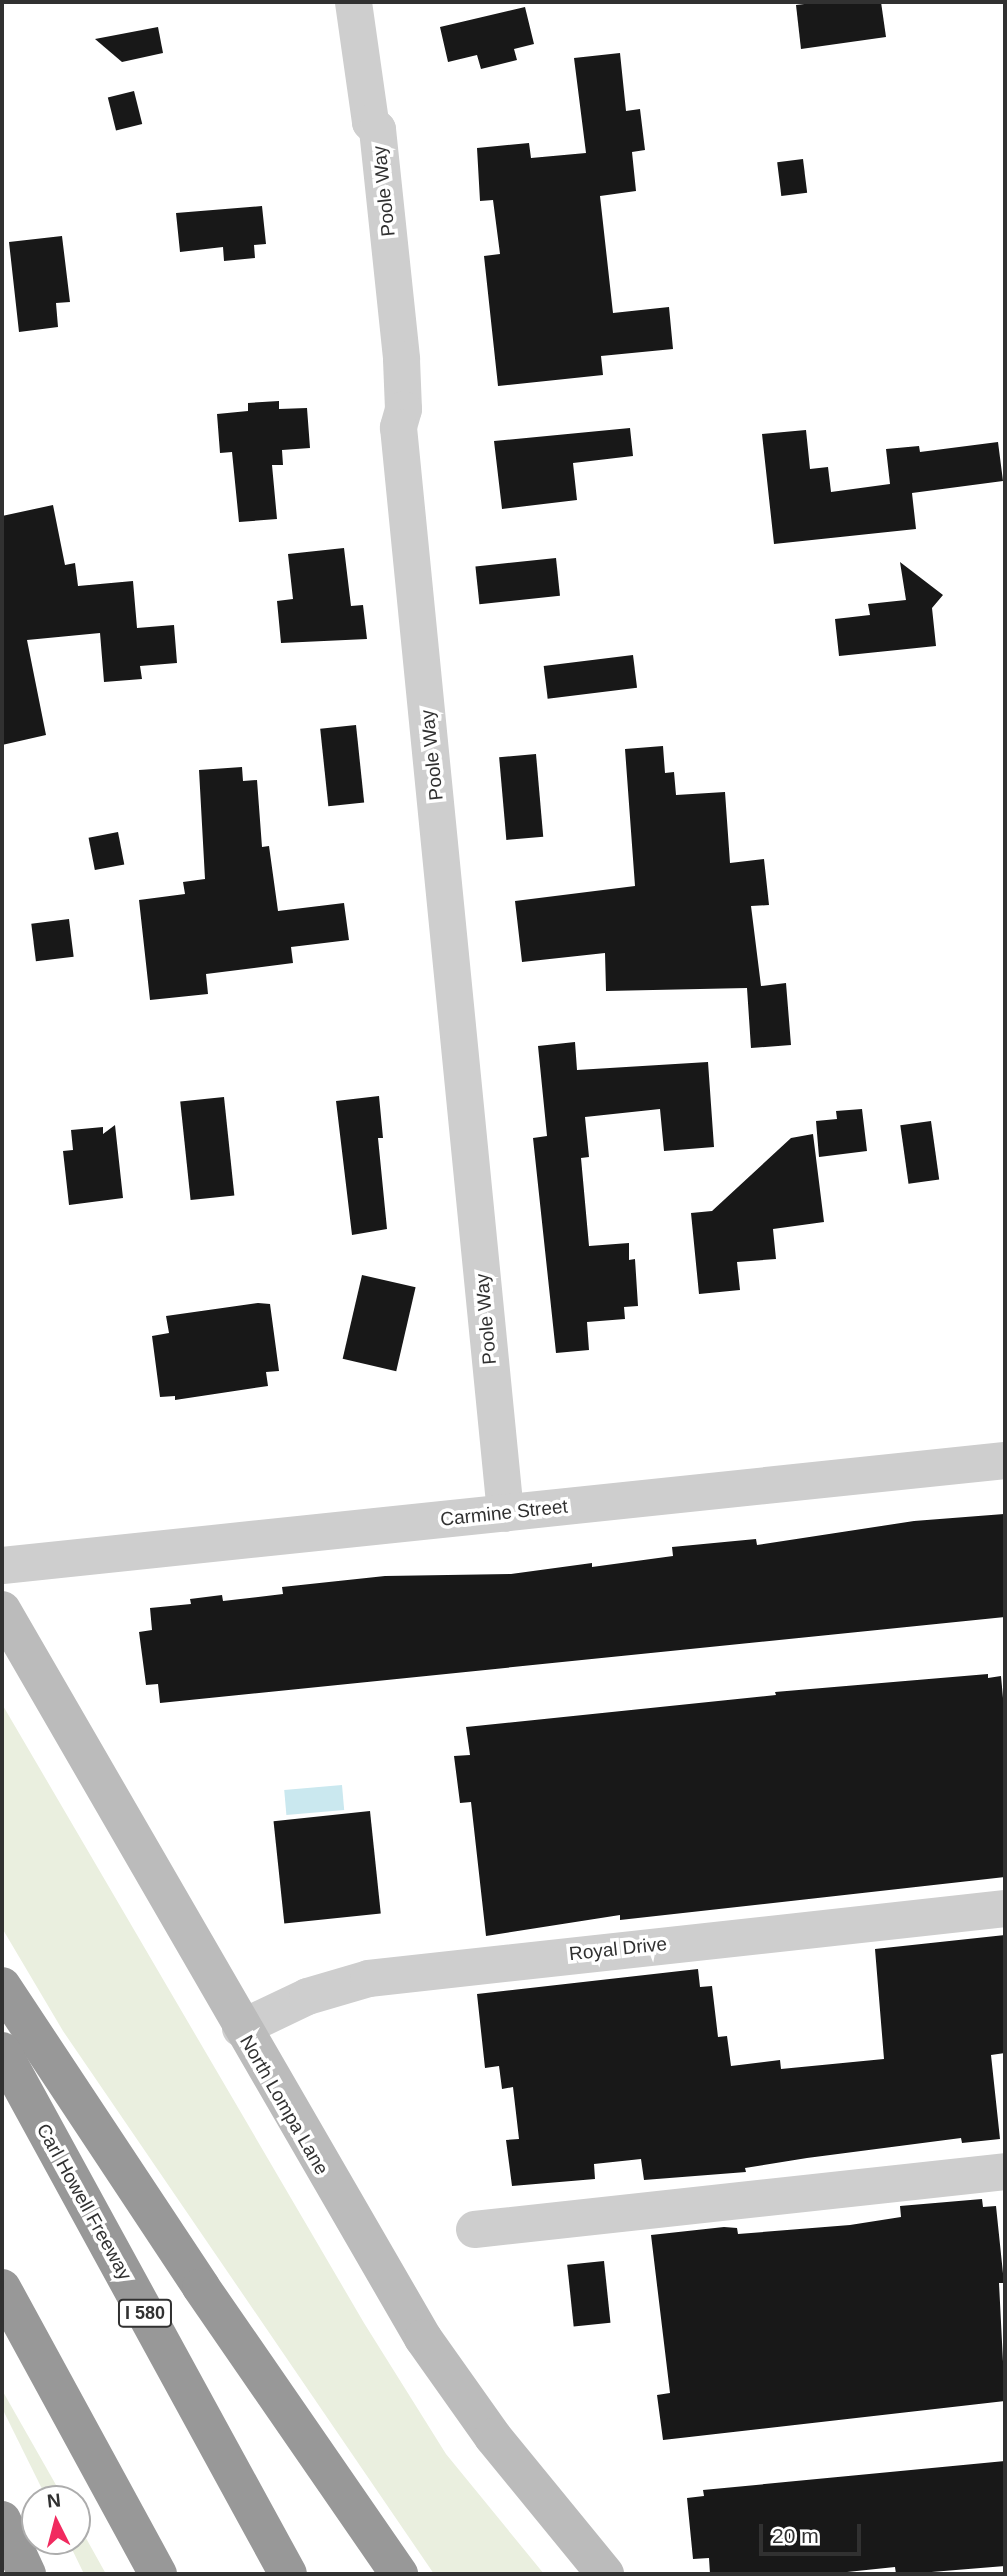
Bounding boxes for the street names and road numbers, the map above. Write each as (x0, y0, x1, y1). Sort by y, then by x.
street label: Poole Way (368, 144, 400, 238)
street label: Poole Way (416, 708, 448, 802)
street label: Poole Way (471, 1273, 501, 1365)
street label: Carmine Street (439, 1495, 569, 1531)
street label: Royal Drive (568, 1933, 668, 1965)
street label: North Lompa Lane (235, 2031, 333, 2179)
street label: Carl Howell Freeway (32, 2120, 136, 2284)
road number: I 580 (117, 2298, 173, 2328)

